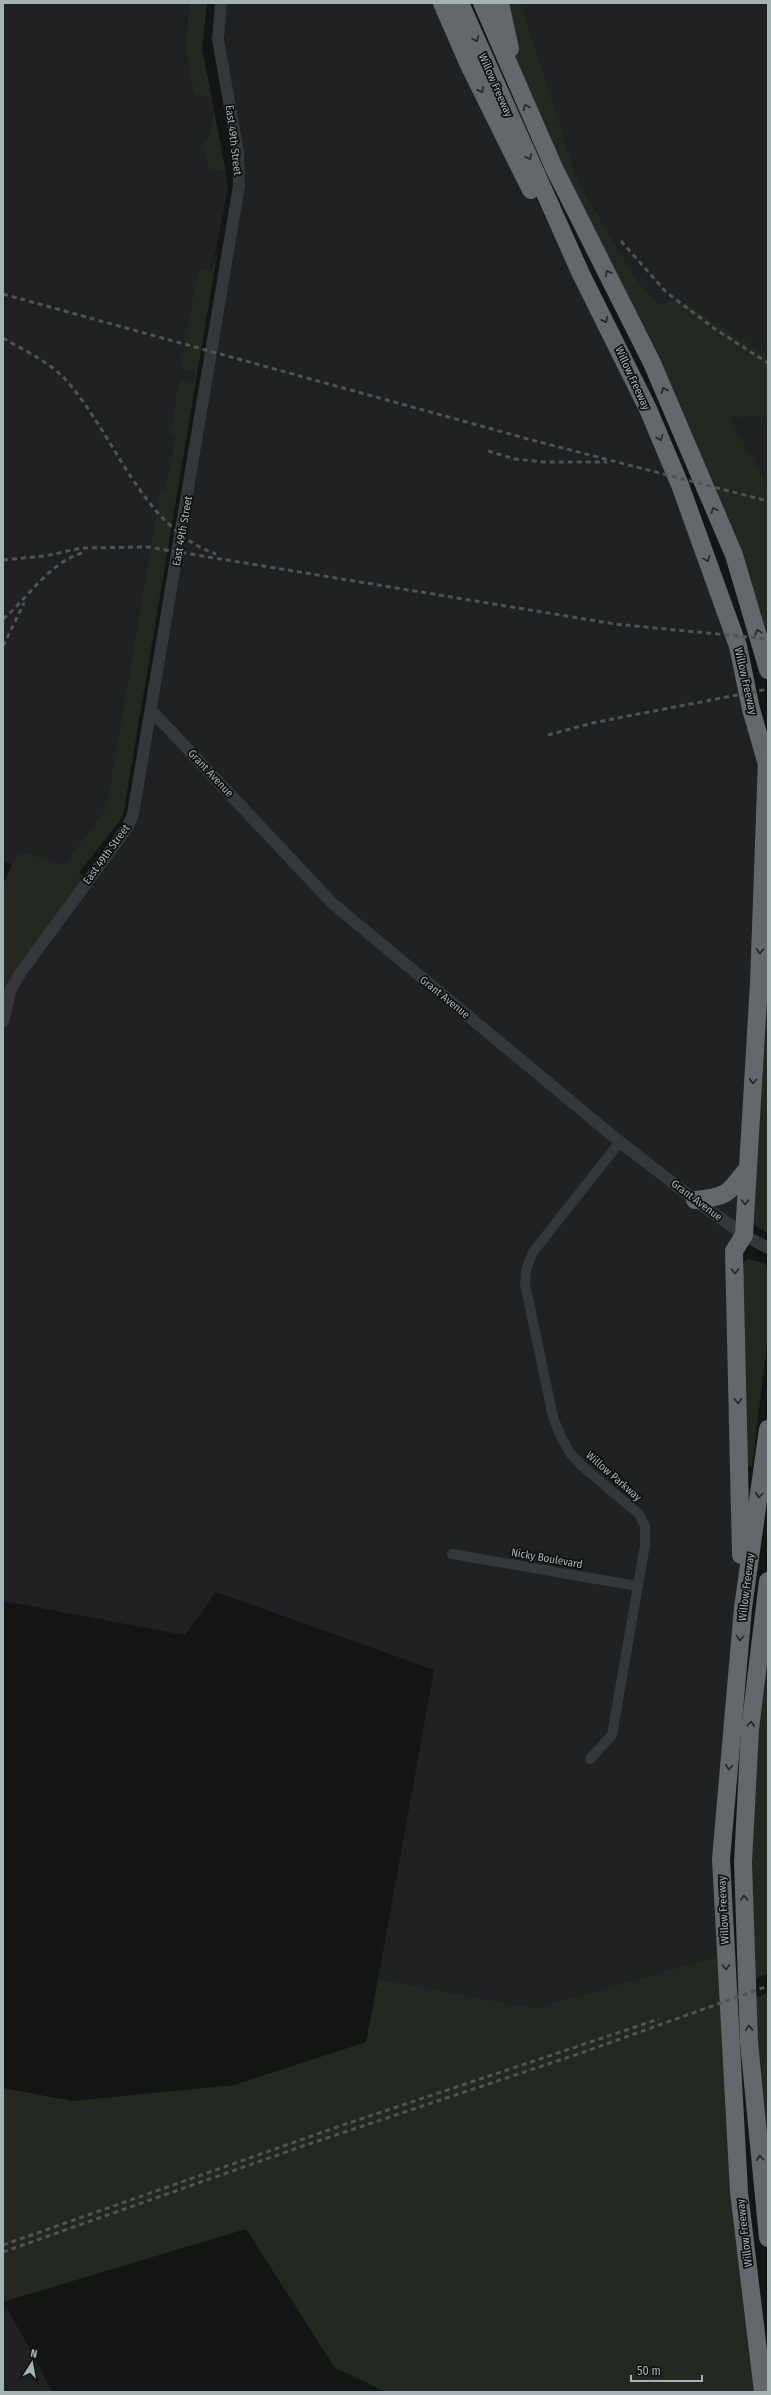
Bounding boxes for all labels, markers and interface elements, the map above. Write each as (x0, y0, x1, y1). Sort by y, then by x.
one-way arrow (471, 34, 479, 42)
street label: Willow Freeway (476, 51, 515, 119)
one-way arrow (476, 85, 483, 93)
one-way arrow (523, 103, 531, 111)
street label: East 49th Street (223, 104, 244, 176)
one-way arrow (524, 153, 532, 161)
one-way arrow (605, 269, 612, 277)
one-way arrow (600, 316, 608, 323)
street label: Willow Freeway (612, 344, 653, 412)
one-way arrow (660, 386, 668, 393)
one-way arrow (655, 433, 663, 441)
street label: East 49th Street (170, 495, 195, 567)
one-way arrow (711, 506, 719, 513)
one-way arrow (702, 555, 711, 562)
one-way arrow (754, 629, 763, 636)
street label: Willow Freeway (731, 646, 760, 716)
street label: Grant Avenue (185, 747, 236, 800)
street label: East 49th Street (80, 822, 133, 887)
one-way arrow (756, 948, 765, 954)
street label: Grant Avenue (417, 973, 472, 1021)
one-way arrow (748, 1078, 757, 1084)
street label: Grant Avenue (669, 1177, 725, 1224)
one-way arrow (741, 1199, 750, 1205)
one-way arrow (731, 1268, 739, 1274)
one-way arrow (734, 1398, 742, 1404)
street label: Willow Parkway (583, 1449, 644, 1504)
one-way arrow (755, 1492, 764, 1498)
street label: Nicky Boulevard (510, 1546, 584, 1571)
street label: Willow Freeway (736, 1552, 757, 1622)
one-way arrow (736, 1635, 745, 1641)
one-way arrow (746, 1721, 755, 1727)
one-way arrow (724, 1764, 733, 1770)
street label: Willow Freeway (715, 1875, 732, 1944)
one-way arrow (740, 1895, 748, 1901)
one-way arrow (721, 1964, 730, 1970)
one-way arrow (745, 2025, 753, 2031)
one-way arrow (756, 2155, 765, 2161)
street label: Willow Freeway (734, 2198, 755, 2268)
north arrow (12, 2343, 52, 2383)
text: N (29, 2347, 38, 2361)
scale bar (631, 2357, 702, 2383)
text: 50 m (637, 2364, 661, 2378)

